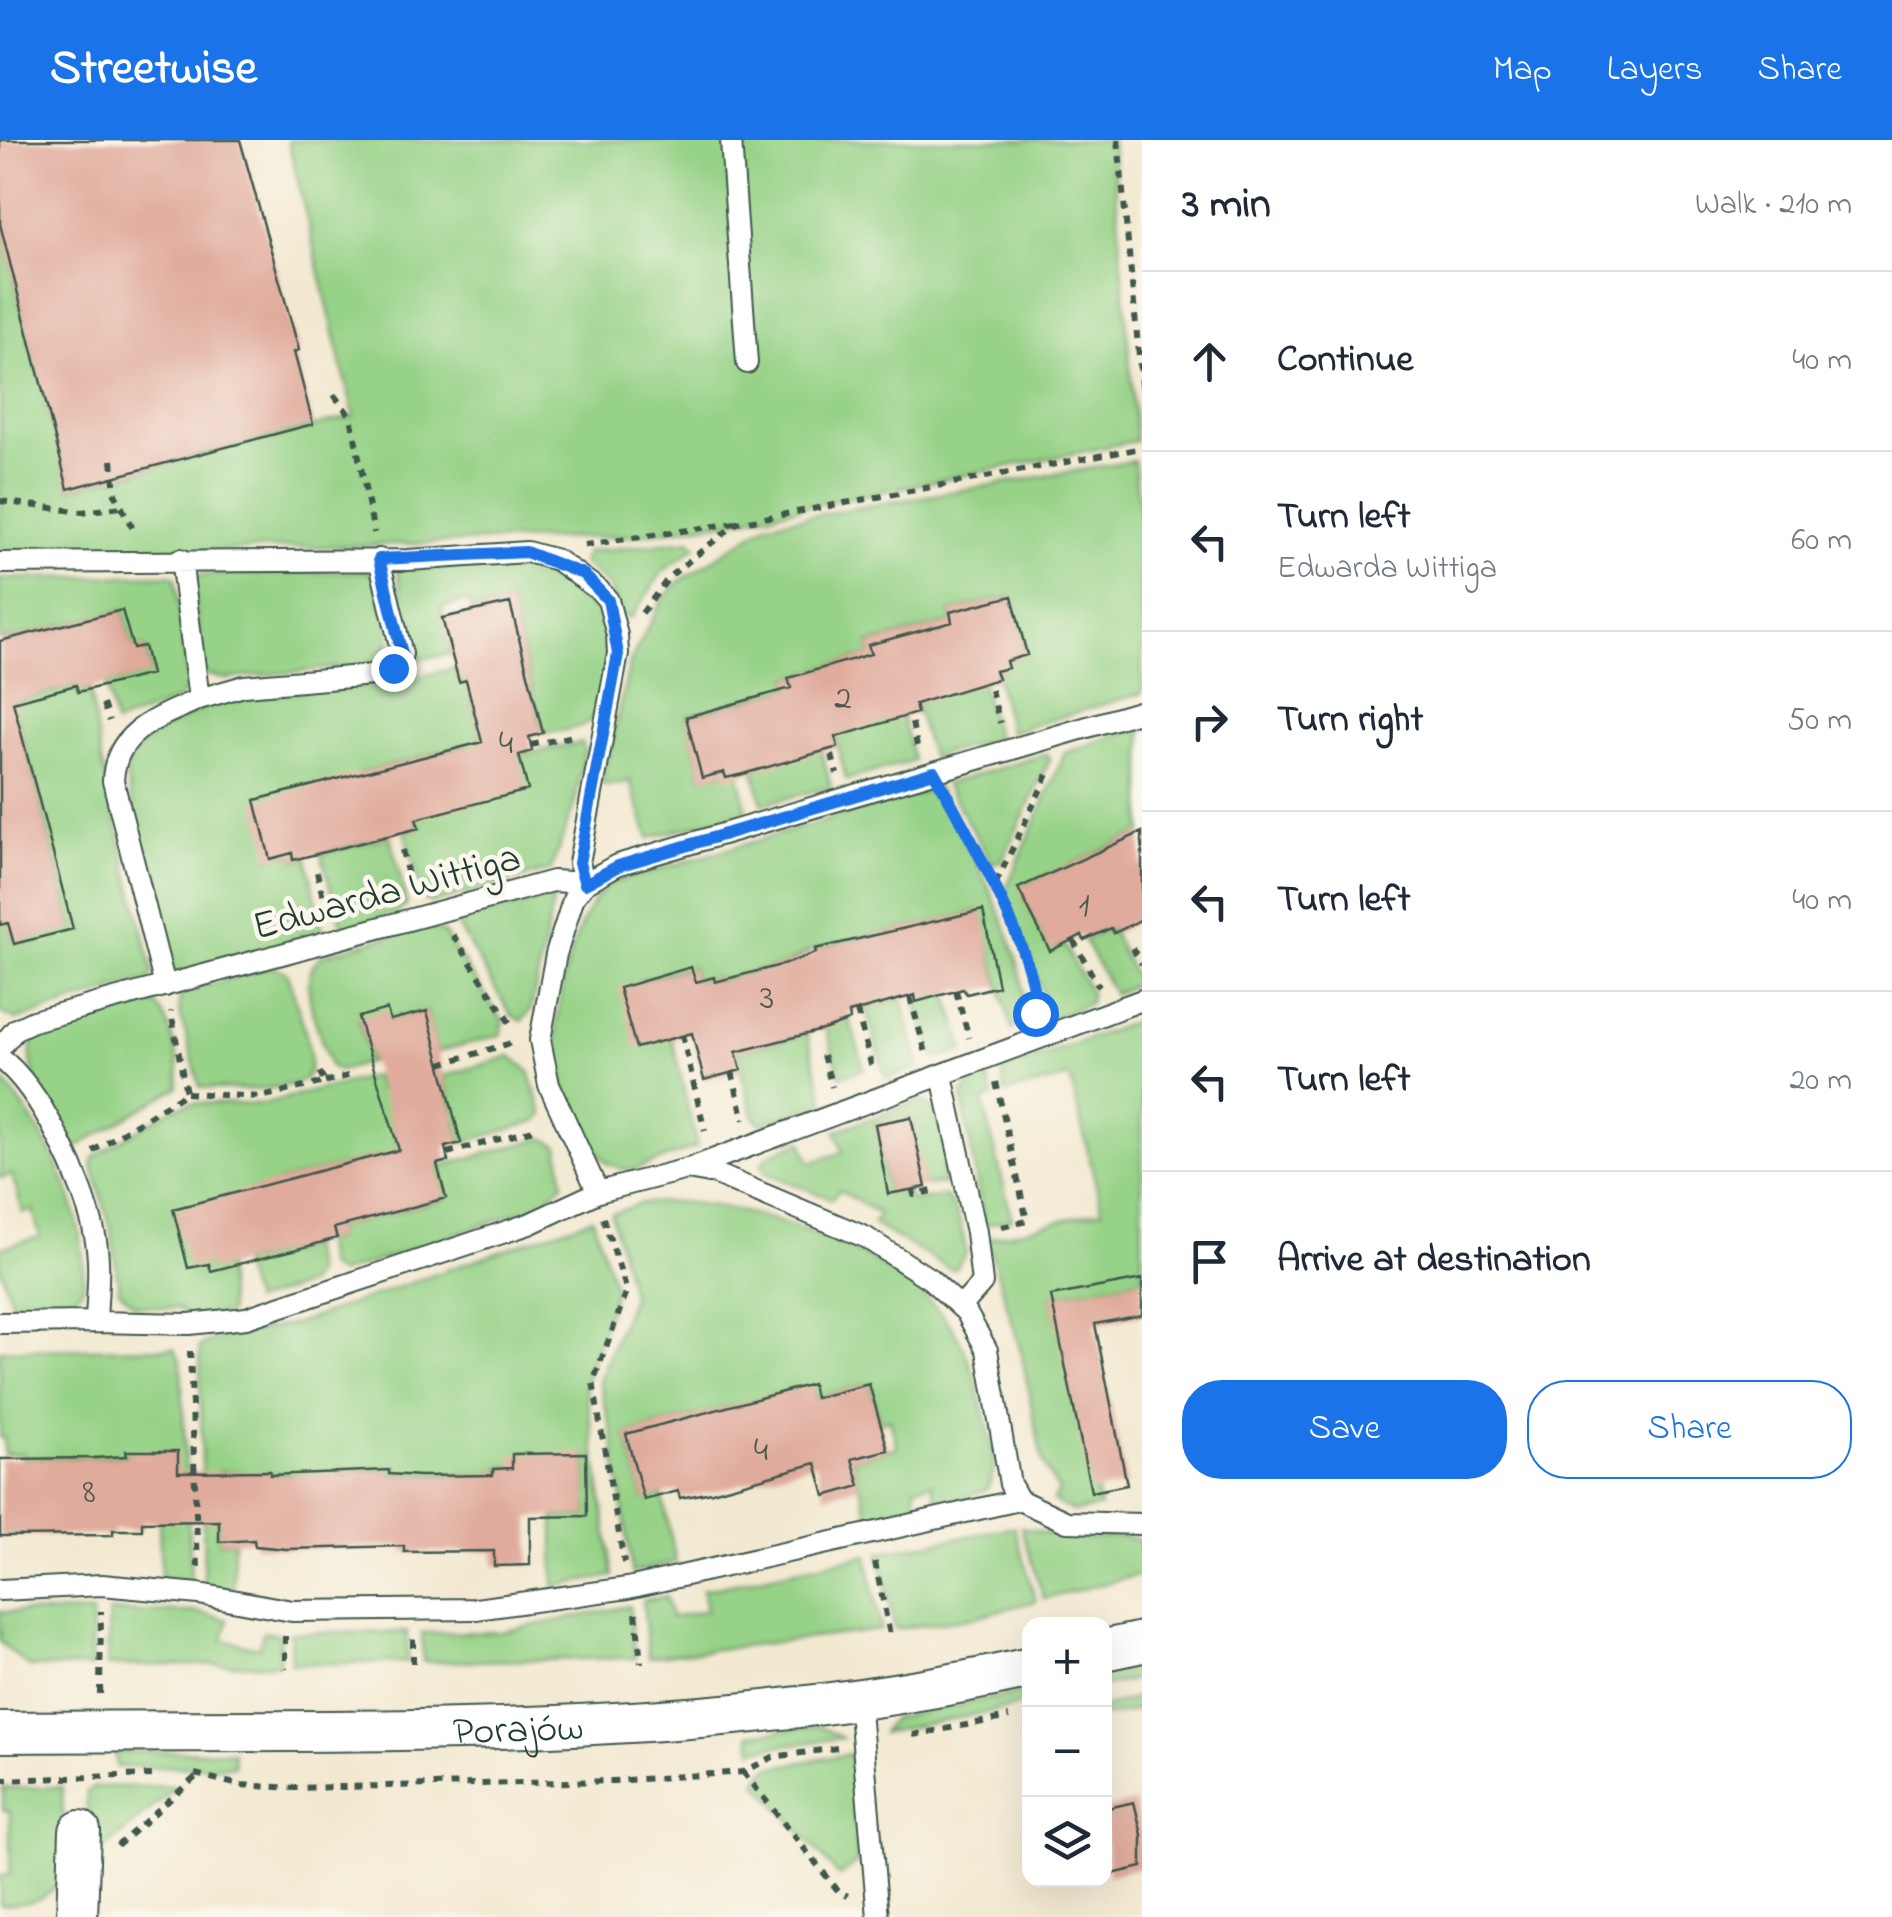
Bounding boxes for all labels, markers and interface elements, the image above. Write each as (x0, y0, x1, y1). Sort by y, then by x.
text: Streetwise (50, 35, 257, 105)
text: Map (1493, 45, 1552, 96)
text: Layers (1607, 45, 1702, 96)
text: Share (1757, 45, 1842, 96)
text: 3 min (1182, 175, 1271, 236)
text: Walk · 210 m (1695, 182, 1852, 229)
text: Continue (1277, 333, 1413, 389)
icon: ahead (1182, 334, 1237, 389)
text: 40 m (1792, 338, 1852, 385)
text: Turn left (1277, 490, 1410, 546)
icon: left (1182, 514, 1237, 569)
text: 60 m (1791, 518, 1852, 565)
text: Edwarda Wittiga (1277, 546, 1497, 593)
route end (371, 646, 417, 692)
house number: 2 (834, 674, 852, 725)
text: Turn right (1277, 693, 1423, 749)
icon: right (1182, 694, 1237, 749)
text: 50 m (1787, 698, 1852, 745)
house number: 4 (499, 719, 513, 770)
street label: Edwarda Wittiga (247, 830, 528, 958)
text: Turn left (1277, 873, 1410, 929)
icon: left (1182, 874, 1237, 929)
text: 40 m (1792, 878, 1852, 925)
house number: 1 (1078, 882, 1090, 933)
house number: 3 (760, 974, 774, 1025)
route start (1013, 991, 1059, 1037)
text: Turn left (1277, 1053, 1410, 1109)
icon: left (1182, 1054, 1237, 1109)
text: 20 m (1789, 1058, 1852, 1105)
text: Arrive at destination (1277, 1233, 1591, 1289)
icon: arrive (1182, 1234, 1237, 1289)
button: Save (1182, 1380, 1507, 1479)
button: Share (1527, 1380, 1852, 1479)
house number: 4 (754, 1426, 768, 1477)
house number: 8 (82, 1468, 96, 1519)
map controls (1022, 1617, 1112, 1887)
button: + (1022, 1617, 1112, 1707)
street label: Porajów (452, 1700, 585, 1763)
button: − (1022, 1707, 1112, 1797)
button: layers (1022, 1797, 1112, 1887)

